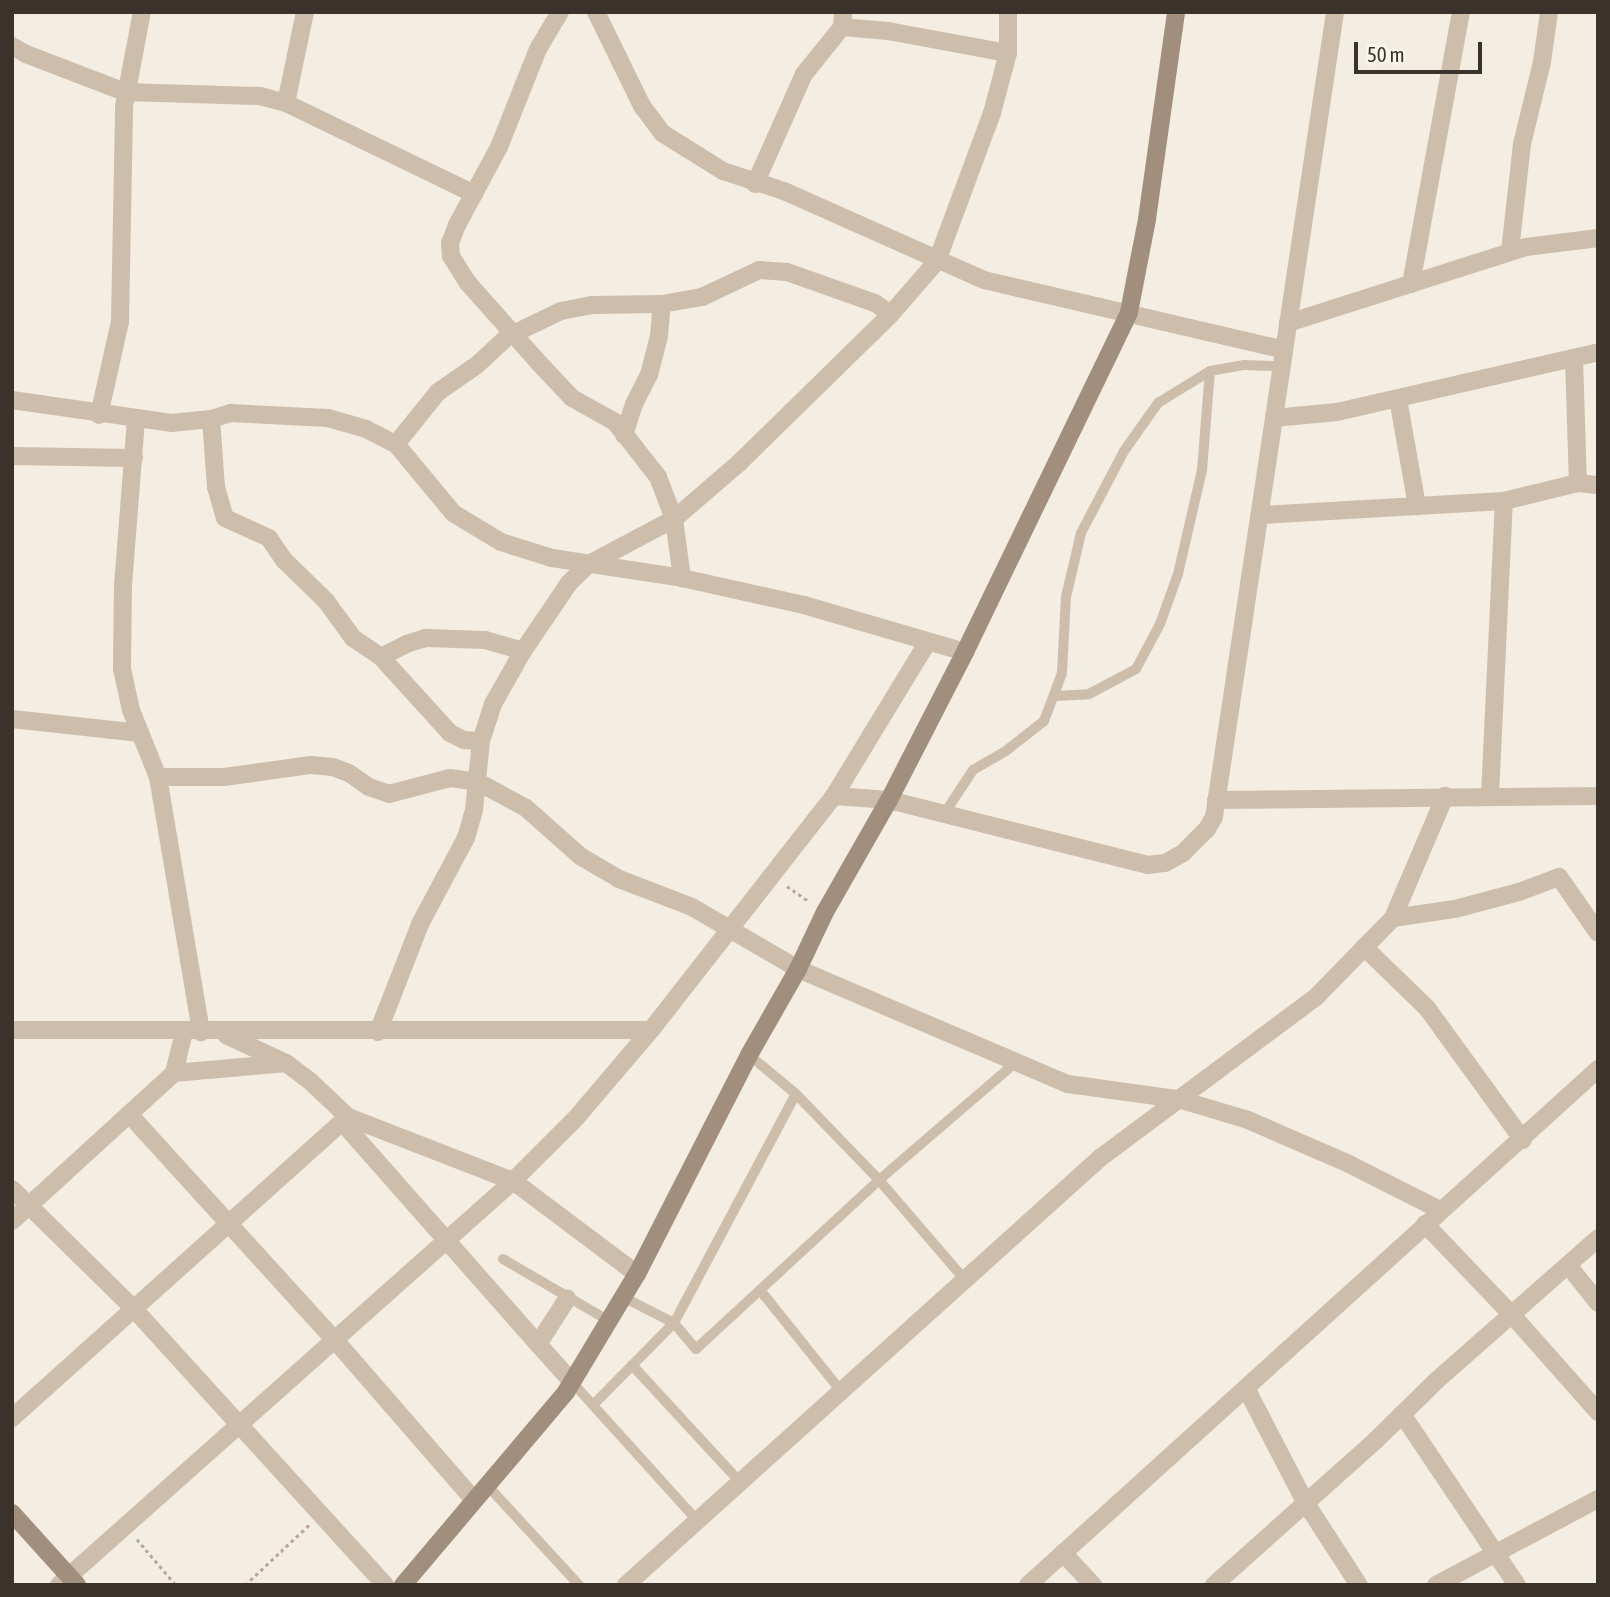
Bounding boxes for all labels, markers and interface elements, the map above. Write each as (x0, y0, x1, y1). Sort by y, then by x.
scale bar (1358, 28, 1486, 72)
text: 50 m (1367, 42, 1405, 66)

